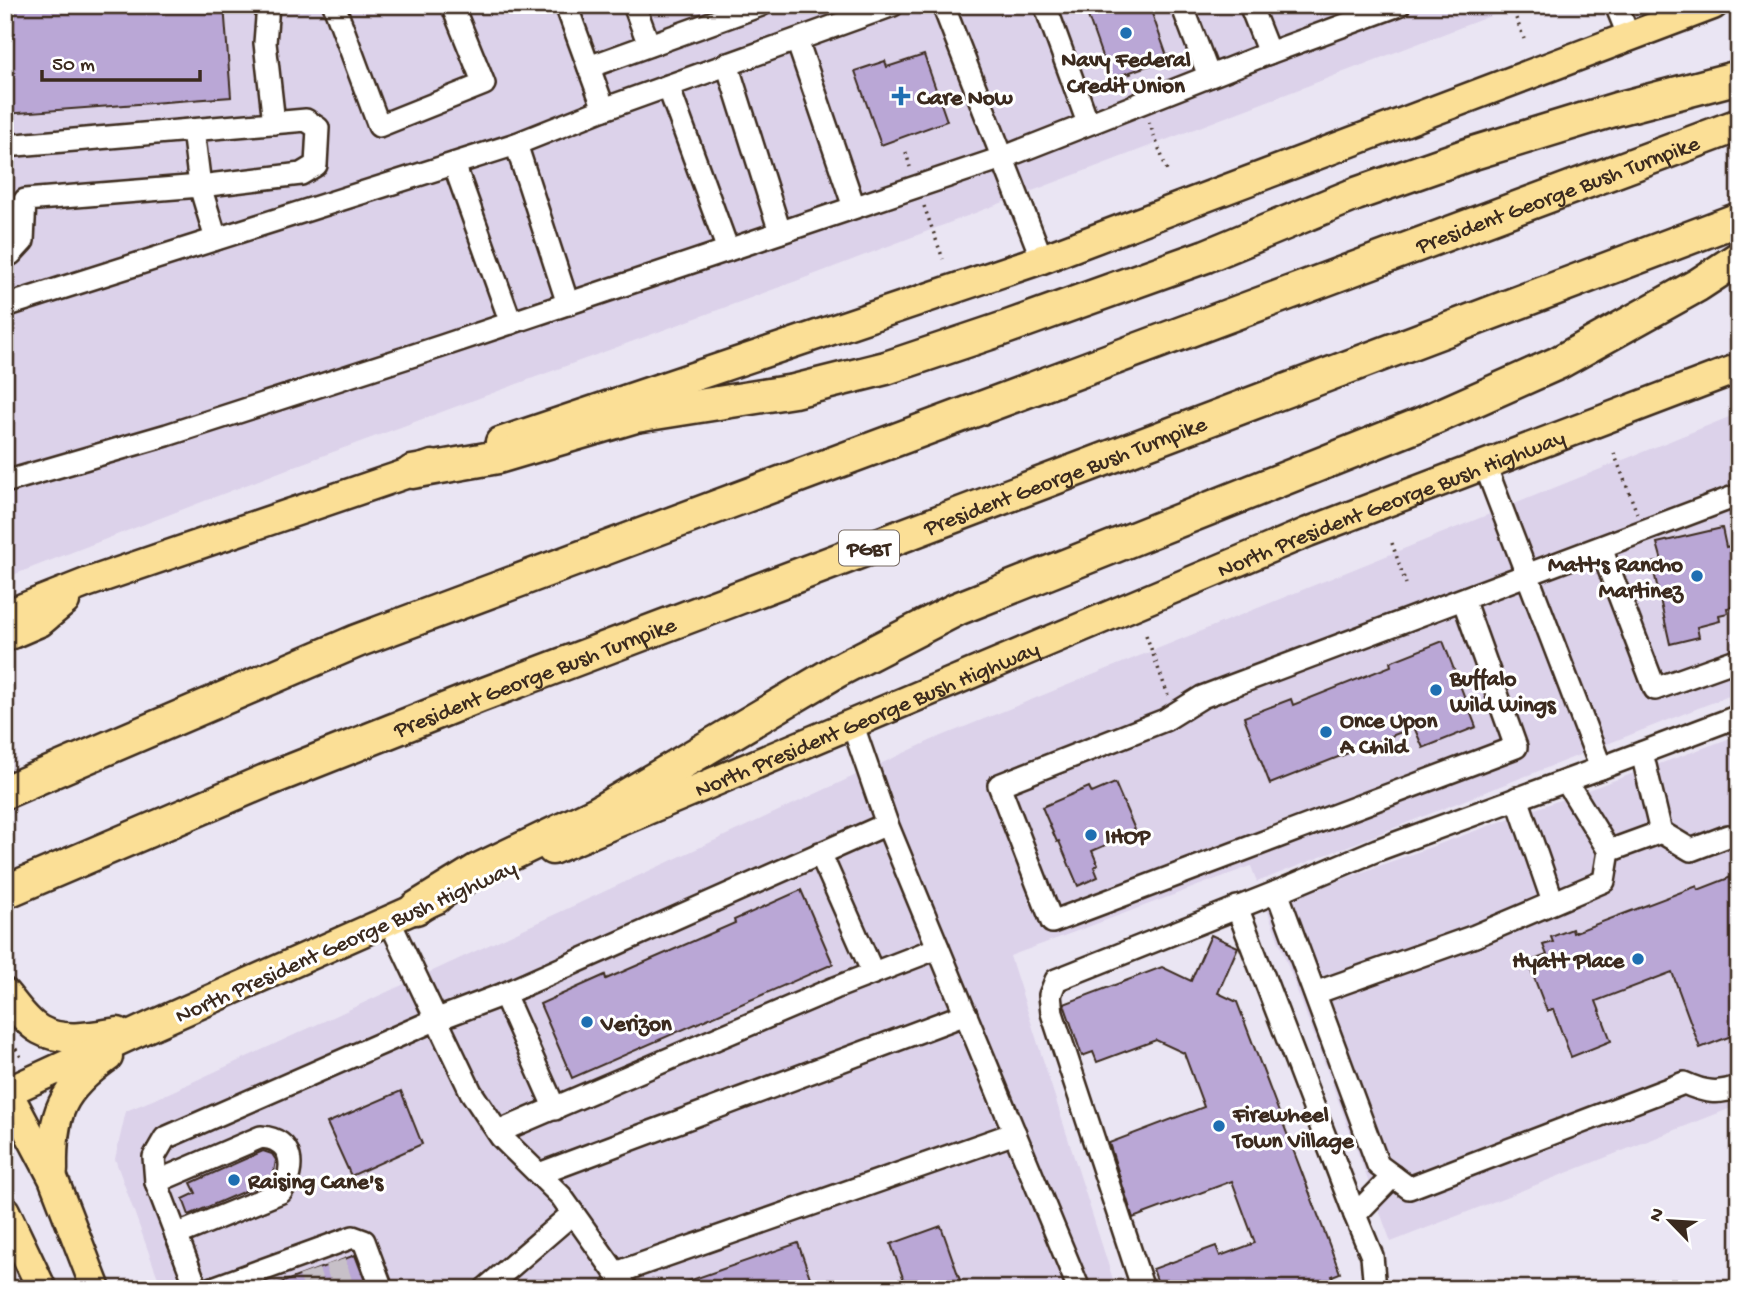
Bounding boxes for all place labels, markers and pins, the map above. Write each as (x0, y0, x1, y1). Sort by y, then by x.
marker: Navy Federal Credit Union (1118, 25, 1134, 41)
place label: Navy Federal Credit Union (1061, 48, 1191, 101)
marker: Care Now (891, 86, 911, 106)
place label: Care Now (917, 86, 1014, 113)
place label: Matt's Rancho Martinez (1548, 553, 1685, 606)
marker: Matt's Rancho Martinez (1689, 568, 1705, 584)
place label: Buffalo Wild Wings (1449, 667, 1557, 720)
marker: Buffalo Wild Wings (1428, 682, 1444, 698)
place label: Once Upon A Child (1339, 709, 1438, 762)
marker: Once Upon A Child (1318, 724, 1334, 740)
place label: IHOP (1105, 825, 1152, 852)
marker: IHOP (1083, 827, 1099, 843)
place label: Hyatt Place (1512, 949, 1625, 976)
marker: Hyatt Place (1630, 951, 1646, 967)
place label: Verizon (600, 1012, 673, 1039)
marker: Verizon (579, 1014, 595, 1030)
place label: Firewheel Town Village (1231, 1103, 1355, 1156)
marker: Firewheel Town Village (1211, 1118, 1227, 1134)
place label: Raising Cane's (247, 1170, 385, 1197)
marker: Raising Cane's (226, 1172, 242, 1188)

